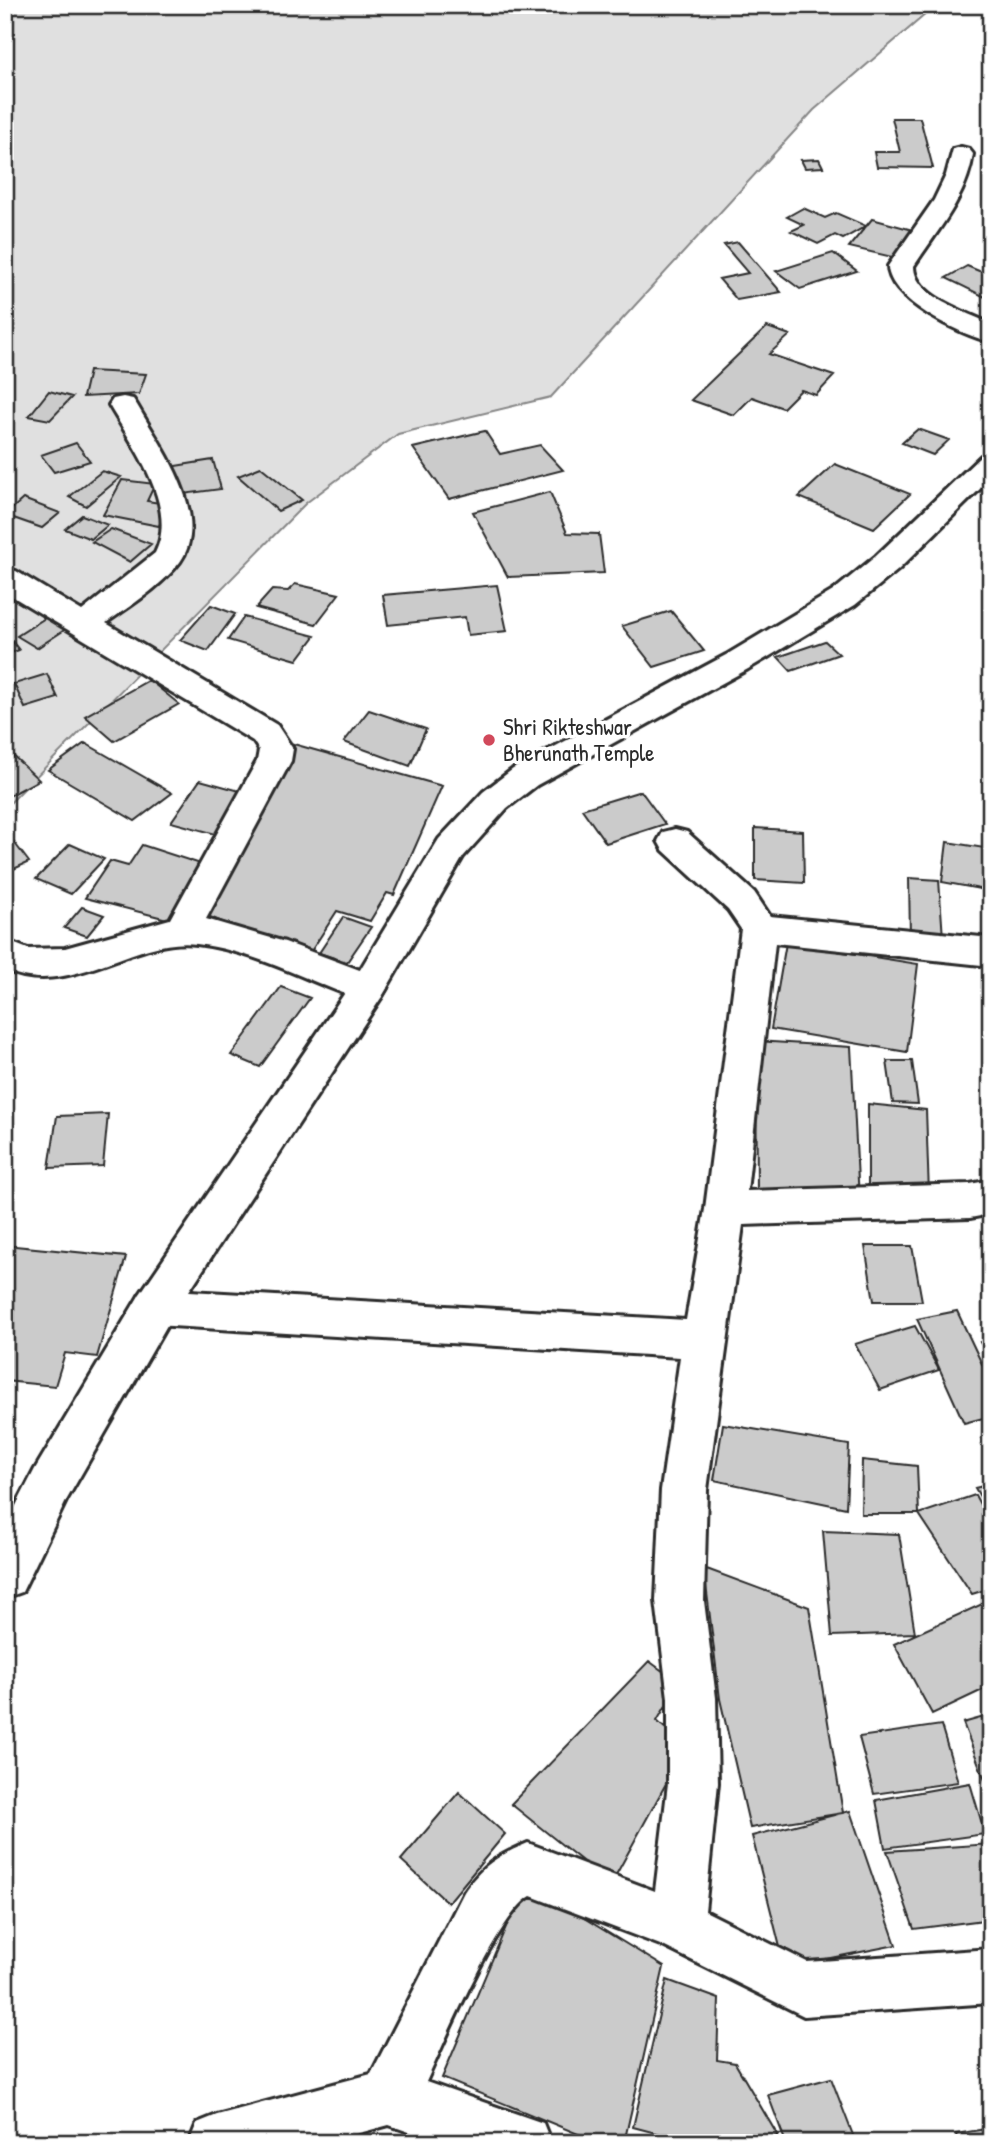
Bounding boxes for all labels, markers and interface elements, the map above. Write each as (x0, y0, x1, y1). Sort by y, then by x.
place label: Shri Rikteshwar Bherunath Temple (503, 711, 654, 768)
marker: Shri Rikteshwar Bherunath Temple (481, 732, 497, 748)

